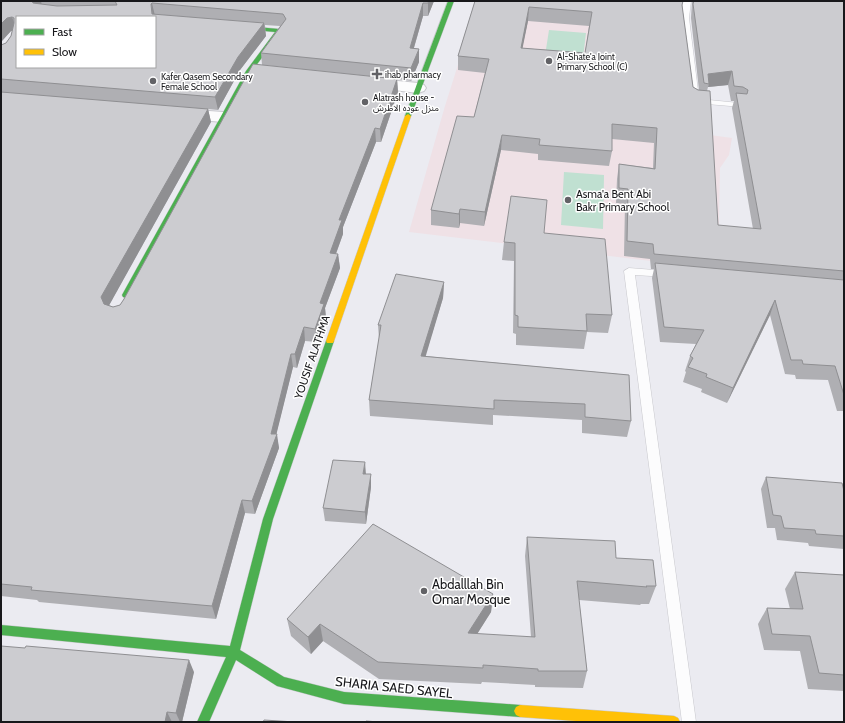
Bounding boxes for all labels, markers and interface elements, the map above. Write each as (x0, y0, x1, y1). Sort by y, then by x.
legend (16, 16, 156, 68)
text: Fast (52, 24, 72, 39)
text: Slow (52, 44, 77, 59)
place label: Al-Shate'a Joint Primary School (C) (557, 51, 628, 72)
marker: Al-Shate'a Joint Primary School (C) (544, 56, 554, 66)
marker: ihab pharmacy (372, 69, 382, 79)
place label: ihab pharmacy (385, 69, 441, 80)
place label: Kafer Qasem Secondary Female School (161, 71, 253, 92)
marker: Kafer Qasem Secondary Female School (148, 76, 158, 86)
place label: Alatrash house - منزل عوده الاطرش (373, 92, 439, 114)
marker: Alatrash house - منزل عوده الاطرش (360, 97, 370, 107)
place label: Asma'a Bent Abi Bakr Primary School (576, 187, 670, 214)
marker: Asma'a Bent Abi Bakr Primary School (563, 195, 573, 205)
street label: YOUSIF ALATHMA (291, 313, 333, 402)
place label: Abdalllah Bin Omar Mosque (432, 576, 511, 607)
marker: Abdalllah Bin Omar Mosque (419, 586, 429, 596)
street label: SHARIA SAED SAYEL (335, 673, 454, 701)

